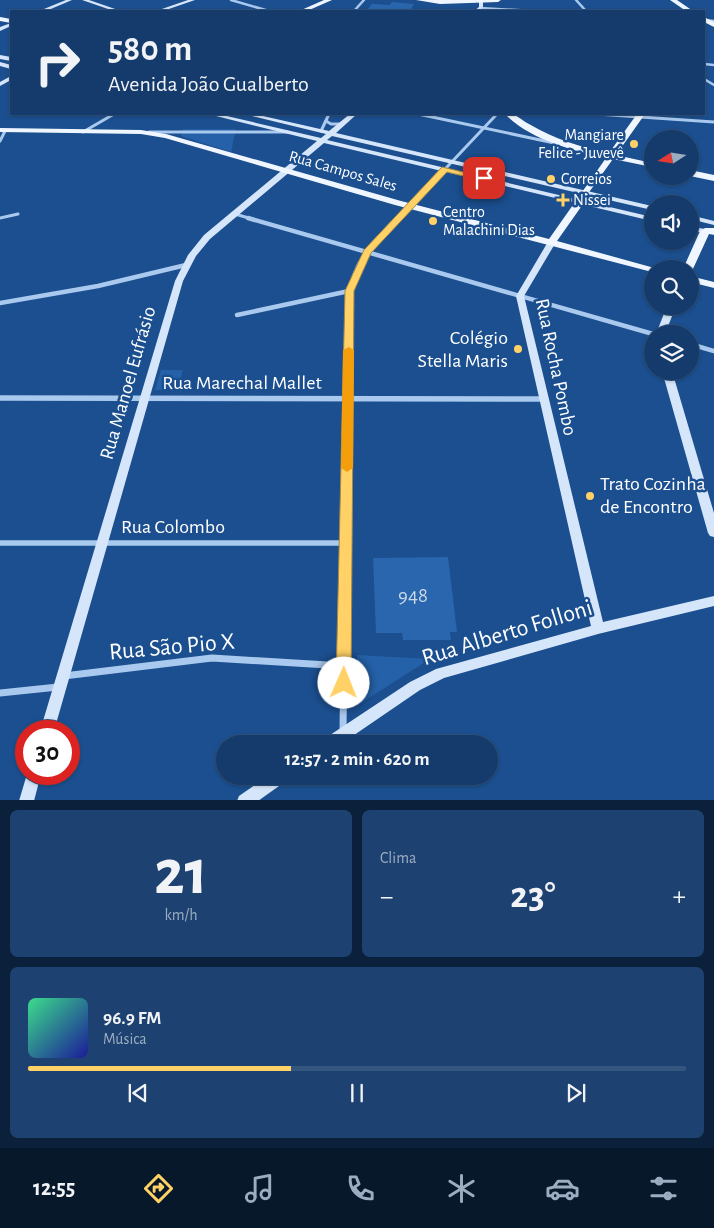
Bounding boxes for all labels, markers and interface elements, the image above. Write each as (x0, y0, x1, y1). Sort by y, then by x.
icon: right (25, 30, 90, 95)
text: 580 m (108, 32, 192, 67)
text: Avenida João Gualberto (108, 73, 309, 95)
place label: Mangiare Felice - Juvevê (538, 127, 624, 161)
north arrow (644, 130, 699, 185)
map controls (644, 130, 699, 380)
marker: Mangiare Felice - Juvevê (628, 138, 640, 150)
street label: Rua Campos Sales (287, 148, 399, 194)
pin (463, 157, 505, 199)
icon: arrive (470, 164, 498, 192)
place label: Correios (561, 171, 612, 187)
marker: Correios (545, 173, 557, 185)
place label: Nissei (573, 192, 611, 208)
marker: Nissei (557, 194, 569, 206)
button: sound (644, 195, 699, 250)
place label: Centro Malachini Dias (443, 204, 535, 238)
marker: Centro Malachini Dias (427, 215, 439, 227)
button: search (644, 260, 699, 315)
street label: Rua Rocha Pombo (532, 297, 580, 437)
street label: Rua Manoel Eufrásio (97, 304, 159, 462)
button: layers (644, 325, 699, 380)
place label: Colégio Stella Maris (418, 328, 508, 371)
marker: Colégio Stella Maris (512, 343, 524, 355)
street label: Rua Marechal Mallet (162, 373, 322, 393)
place label: Trato Cozinha de Encontro (600, 474, 706, 517)
marker: Trato Cozinha de Encontro (584, 490, 596, 502)
street label: Rua Colombo (121, 517, 225, 537)
house number: 948 (398, 585, 428, 606)
street label: Rua Alberto Folloni (419, 596, 595, 670)
street label: Rua São Pio X (108, 630, 236, 664)
position arrow (317, 656, 369, 708)
speed limit sign: 30 (15, 720, 80, 785)
text: 12:57 · 2 min · 620 m (284, 750, 430, 769)
text: 21 (154, 841, 208, 906)
text: Clima (380, 850, 416, 866)
text: 23° (510, 877, 556, 915)
text: − (380, 883, 393, 911)
text: + (673, 883, 686, 911)
text: km/h (164, 907, 198, 923)
text: 96.9 FM (103, 1009, 161, 1028)
text: Música (103, 1031, 147, 1047)
icon: previous (124, 1079, 152, 1107)
icon: pause (343, 1079, 371, 1107)
icon: next (562, 1079, 590, 1107)
icon: directions (141, 1171, 176, 1206)
icon: music (242, 1171, 277, 1206)
icon: phone (343, 1171, 378, 1206)
icon: climate (444, 1171, 479, 1206)
icon: car (545, 1171, 580, 1206)
icon: filters (646, 1171, 681, 1206)
text: 12:55 (33, 1177, 75, 1199)

